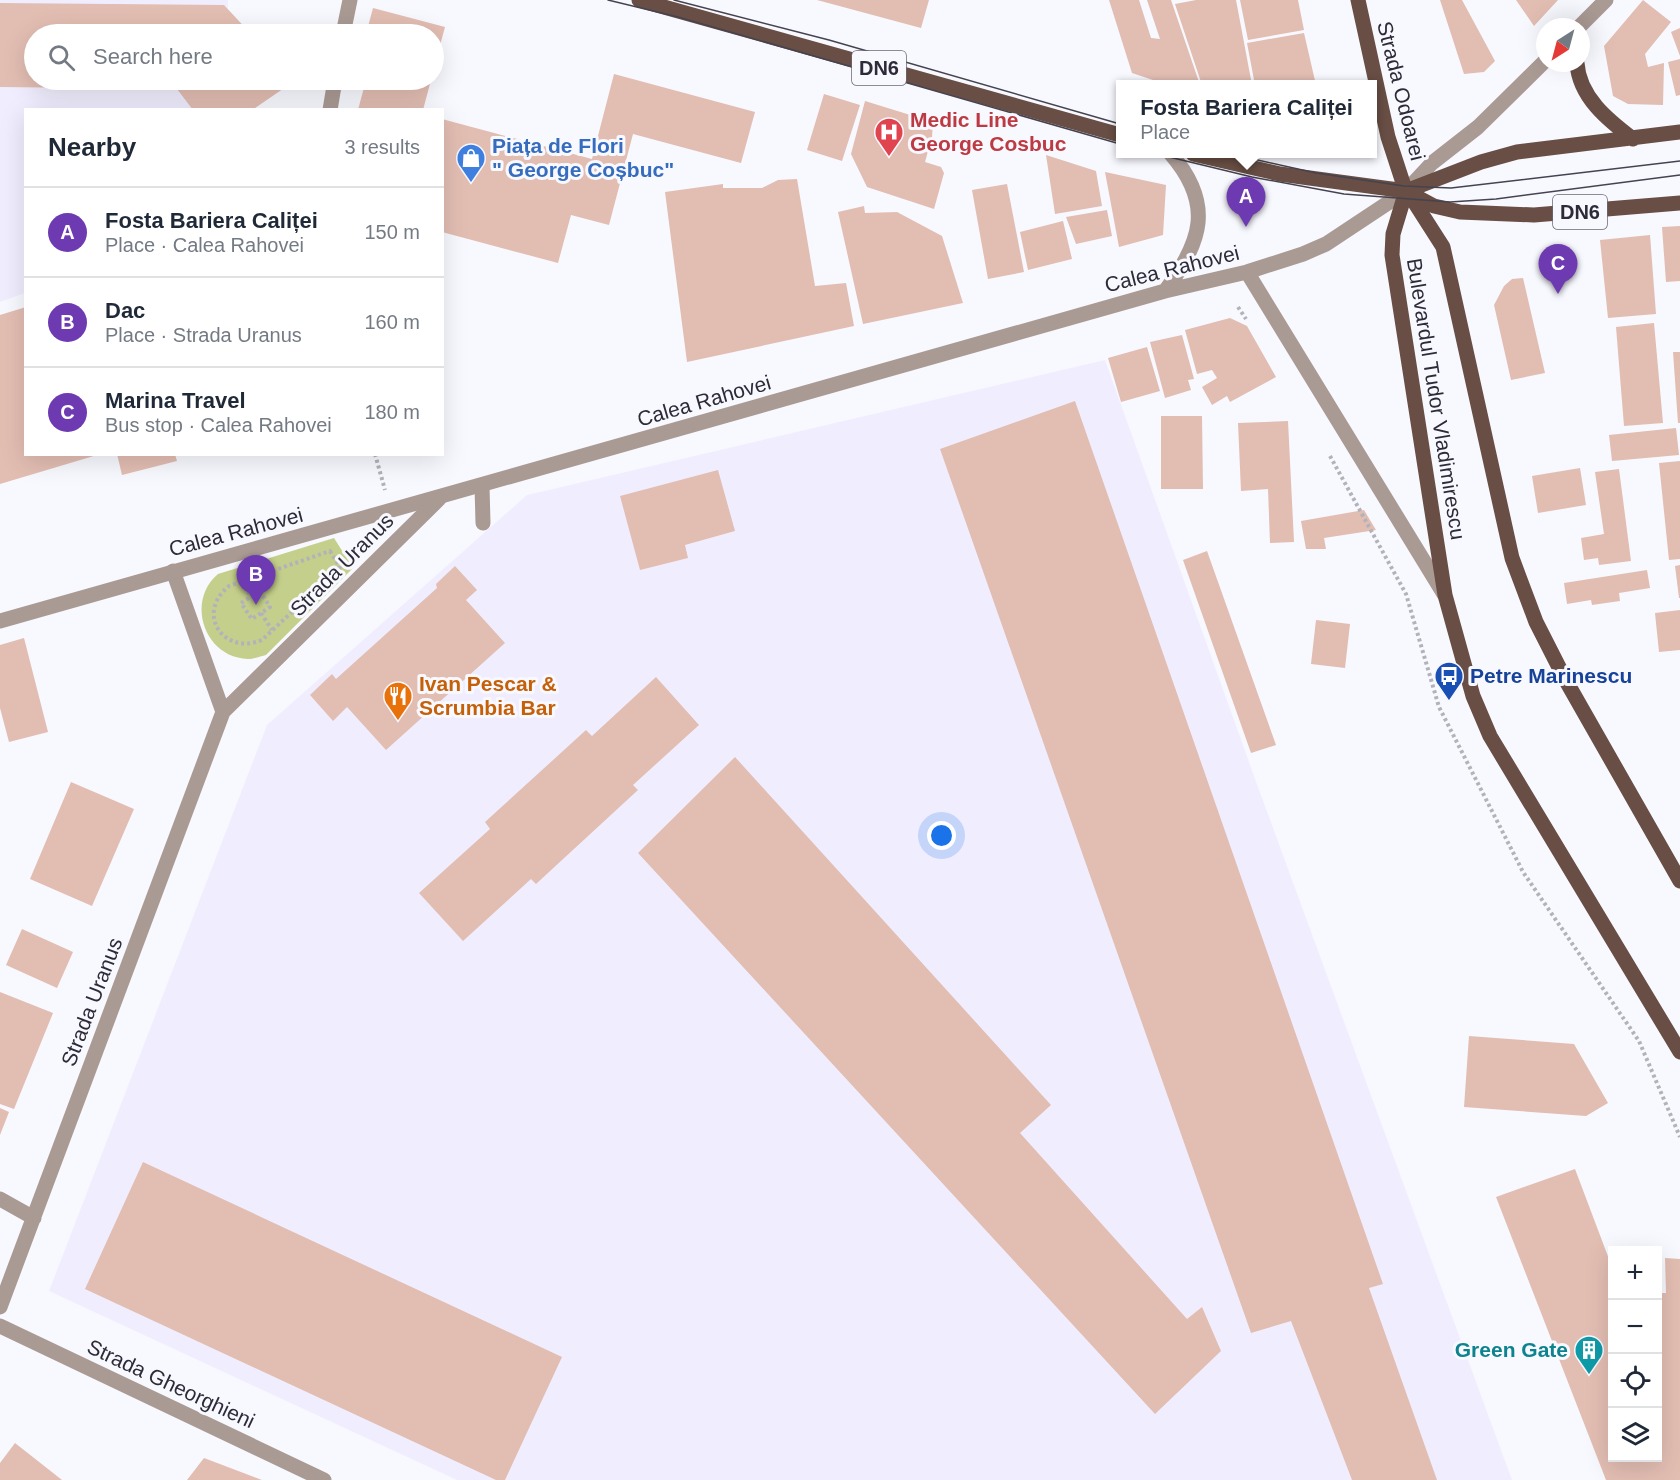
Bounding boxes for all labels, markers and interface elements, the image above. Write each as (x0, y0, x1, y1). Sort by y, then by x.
north arrow (1536, 18, 1590, 72)
street label: Strada Odoarei (1373, 19, 1430, 163)
search box (24, 24, 444, 90)
icon: search (45, 41, 78, 74)
text: Search here (93, 44, 213, 69)
road number: DN6 (852, 51, 906, 85)
popup (1116, 80, 1377, 158)
text: Fosta Bariera Caliței (1140, 95, 1353, 120)
place label: Medic Line George Cosbuc (910, 108, 1067, 155)
hospital icon: Medic Line George Cosbuc (873, 116, 905, 158)
text: Place (1140, 121, 1190, 143)
text: Nearby (48, 132, 136, 162)
place label: Piața de Flori " George Coșbuc" (492, 134, 674, 181)
text: 3 results (344, 136, 420, 158)
shop icon: Piața de Flori " George Coșbuc" (455, 142, 487, 184)
pin: A (1226, 178, 1266, 227)
road number: DN6 (1553, 195, 1607, 229)
text: Fosta Bariera Caliței (105, 208, 318, 233)
text: A (60, 221, 75, 243)
text: 150 m (364, 221, 420, 243)
text: Place · Calea Rahovei (105, 234, 304, 256)
street label: Calea Rahovei (1102, 241, 1241, 296)
pin: C (1538, 244, 1578, 294)
street label: Bulevardul Tudor Vladimirescu (1403, 256, 1470, 541)
text: Dac (105, 298, 145, 323)
text: B (60, 311, 75, 333)
text: 160 m (364, 311, 420, 333)
text: Place · Strada Uranus (105, 324, 302, 346)
street label: Calea Rahovei (634, 370, 773, 431)
text: Marina Travel (105, 388, 246, 413)
text: C (60, 401, 75, 423)
text: 180 m (364, 401, 420, 423)
text: Bus stop · Calea Rahovei (105, 414, 332, 436)
street label: Calea Rahovei (166, 503, 305, 560)
street label: Strada Uranus (286, 509, 398, 621)
pin: B (236, 556, 276, 605)
bus stop icon: Petre Marinescu (1433, 660, 1465, 702)
place label: Petre Marinescu (1470, 664, 1632, 687)
place label: Ivan Pescar & Scrumbia Bar (419, 672, 557, 719)
restaurant icon: Ivan Pescar & Scrumbia Bar (382, 680, 414, 722)
your location (927, 821, 956, 850)
street label: Strada Uranus (57, 934, 127, 1069)
map controls (1608, 1246, 1662, 1462)
button: + (1608, 1246, 1662, 1300)
button: − (1608, 1300, 1662, 1354)
building icon: Green Gate (1573, 1334, 1605, 1376)
street label: Strada Gheorghieni (84, 1335, 259, 1432)
place label: Green Gate (1455, 1338, 1568, 1361)
button: locate (1608, 1354, 1662, 1408)
button: layers (1608, 1408, 1662, 1462)

